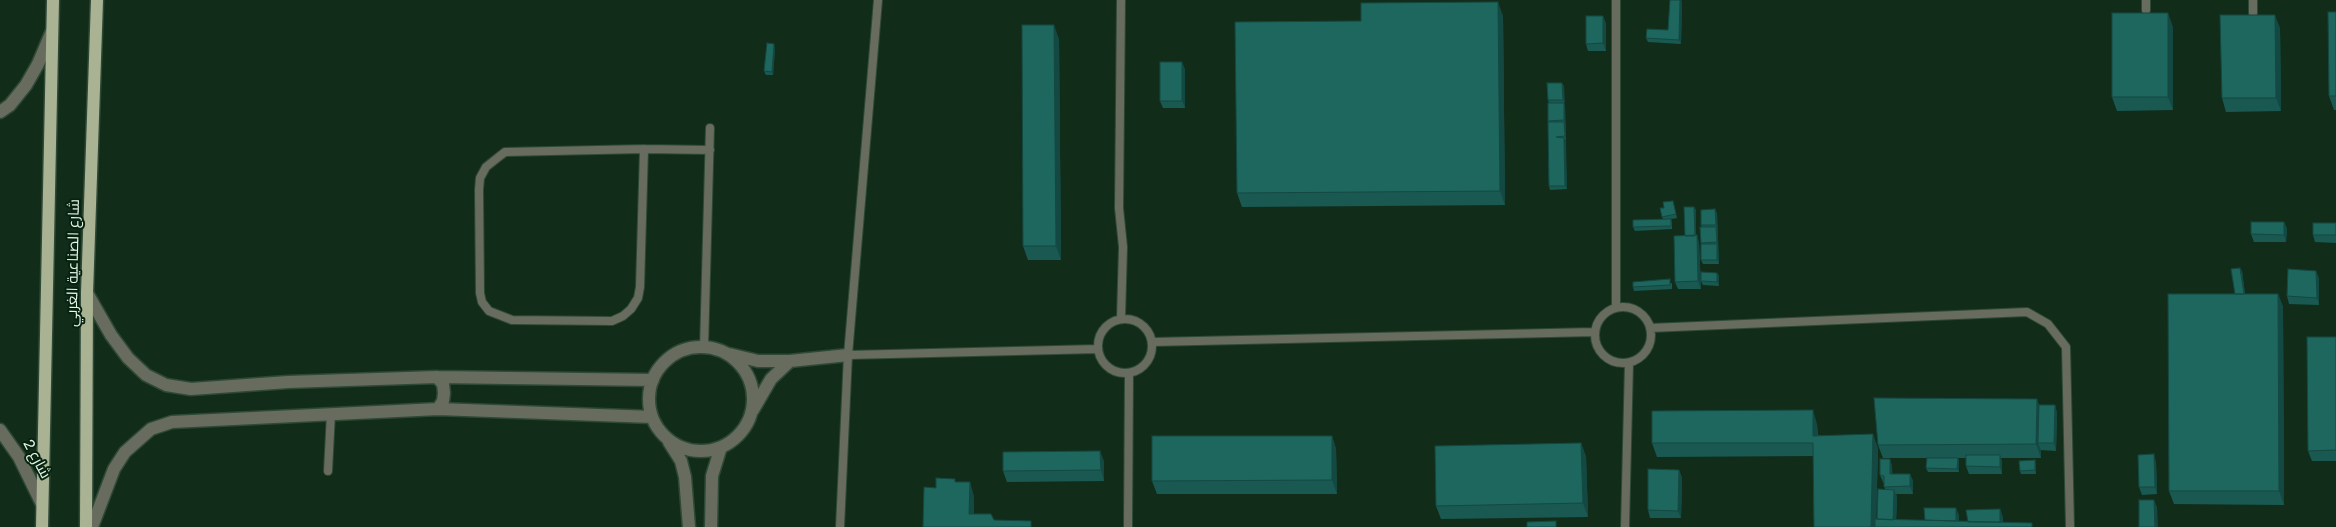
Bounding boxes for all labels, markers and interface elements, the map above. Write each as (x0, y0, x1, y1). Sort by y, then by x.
street label: شارع الصناعية الغربي (63, 199, 83, 327)
street label: شارع 2 (19, 436, 55, 482)

